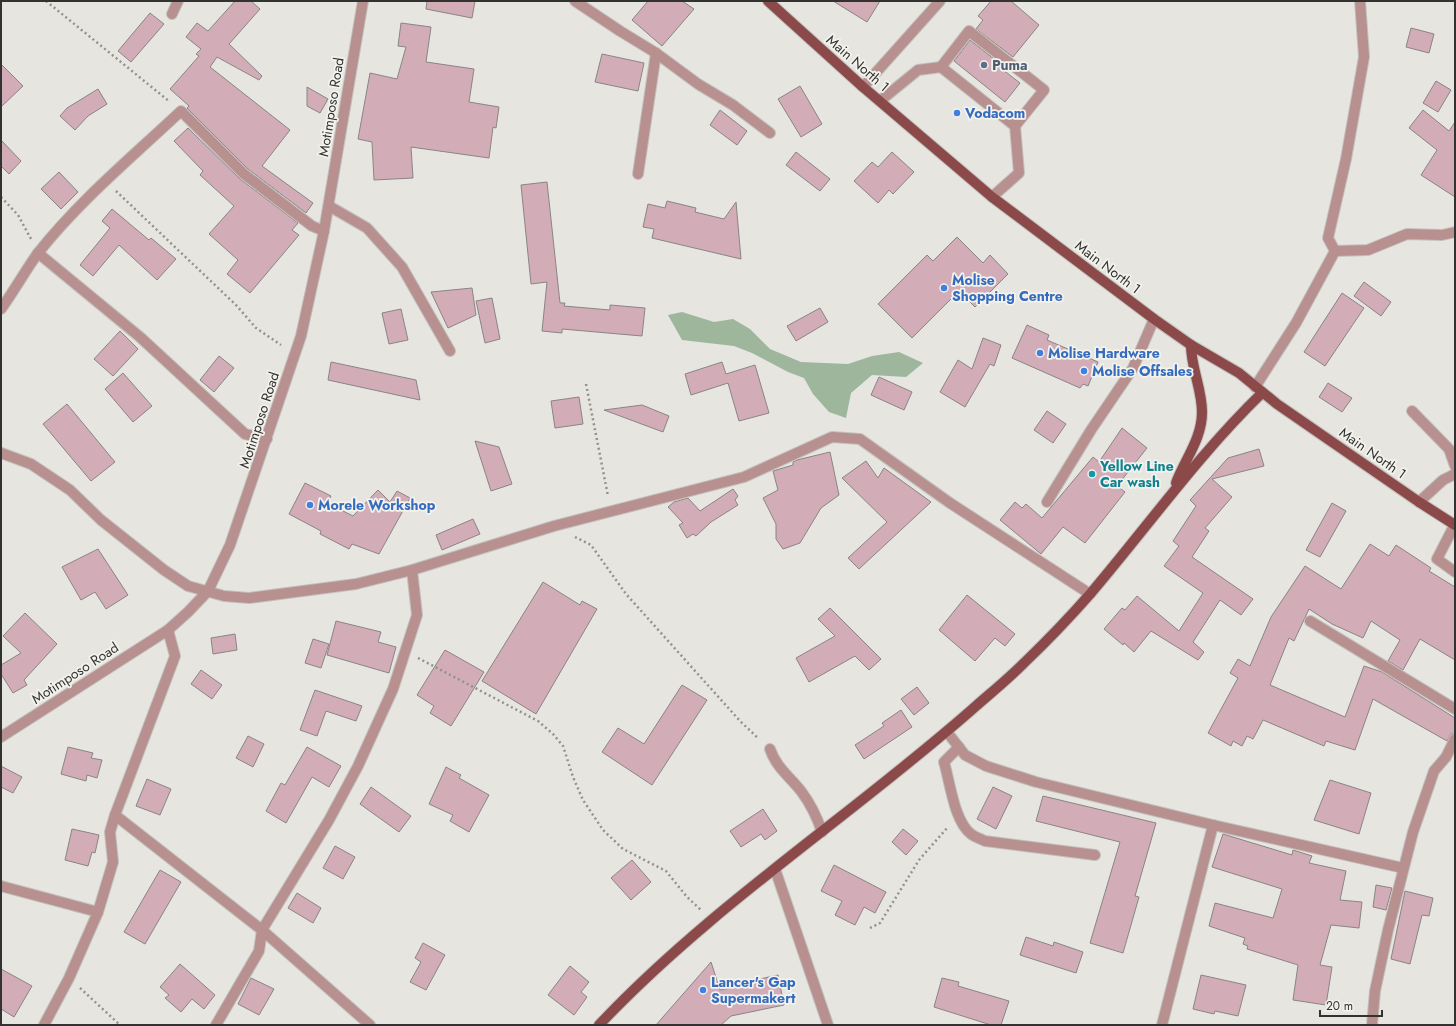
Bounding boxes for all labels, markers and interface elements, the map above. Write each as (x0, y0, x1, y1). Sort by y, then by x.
street label: Main North 1 (822, 30, 894, 96)
place label: Puma (992, 55, 1028, 75)
street label: Motimposo Road (313, 56, 349, 158)
marker: Puma (979, 60, 989, 70)
place label: Vodacom (964, 103, 1025, 123)
marker: Vodacom (952, 108, 962, 118)
street label: Main North 1 (1071, 236, 1145, 298)
place label: Molise Shopping Centre (952, 270, 1063, 306)
marker: Molise Shopping Centre (939, 283, 949, 293)
place label: Molise Hardware (1048, 343, 1160, 363)
marker: Molise Hardware (1035, 348, 1045, 358)
place label: Molise Offsales (1092, 361, 1193, 381)
marker: Molise Offsales (1079, 366, 1089, 376)
street label: Motimposo Road (234, 369, 284, 471)
street label: Main North 1 (1335, 423, 1411, 483)
place label: Yellow Line Car wash (1099, 456, 1174, 492)
marker: Yellow Line Car wash (1087, 469, 1097, 479)
place label: Morele Workshop (318, 495, 436, 515)
marker: Morele Workshop (305, 500, 315, 510)
street label: Motimposo Road (28, 637, 122, 709)
place label: Lancer's Gap Supermakert (711, 972, 796, 1008)
marker: Lancer's Gap Supermakert (698, 985, 708, 995)
scale bar (1320, 992, 1382, 1018)
text: 20 m (1326, 997, 1353, 1015)

